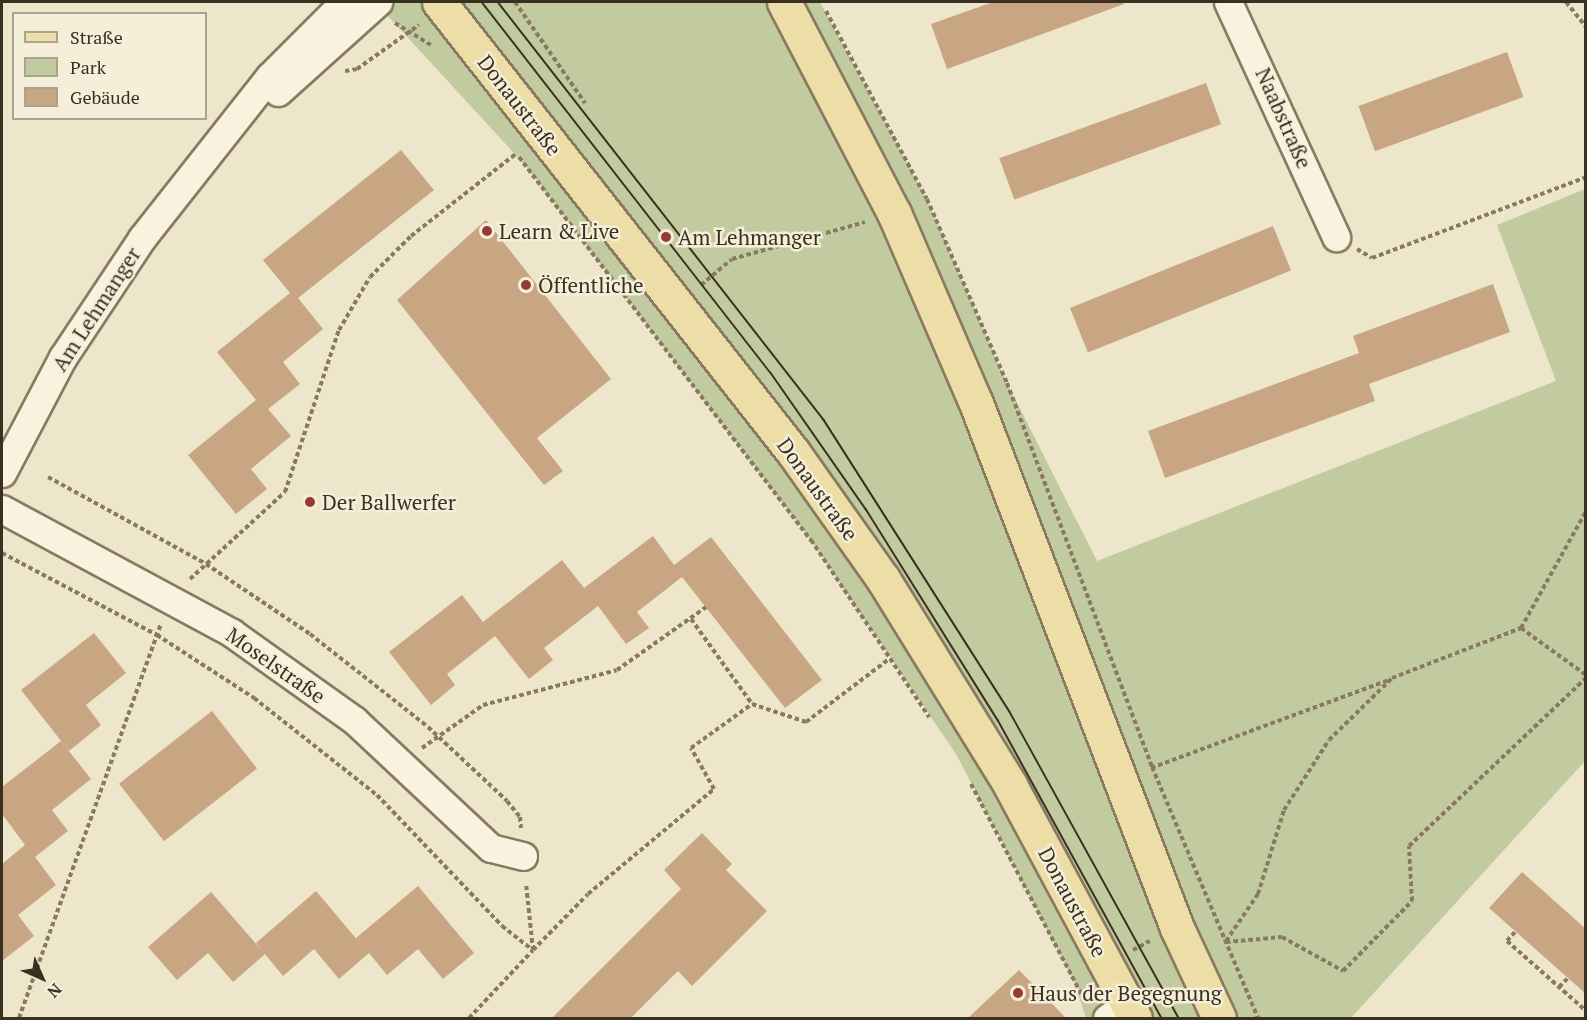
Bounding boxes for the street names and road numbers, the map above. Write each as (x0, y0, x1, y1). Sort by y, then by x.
street label: Donaustraße (473, 50, 567, 160)
street label: Naabstraße (1251, 64, 1317, 172)
street label: Am Lehmanger (47, 242, 145, 376)
street label: Donaustraße (772, 433, 864, 545)
street label: Moselstraße (222, 622, 330, 708)
street label: Donaustraße (1033, 843, 1113, 961)

